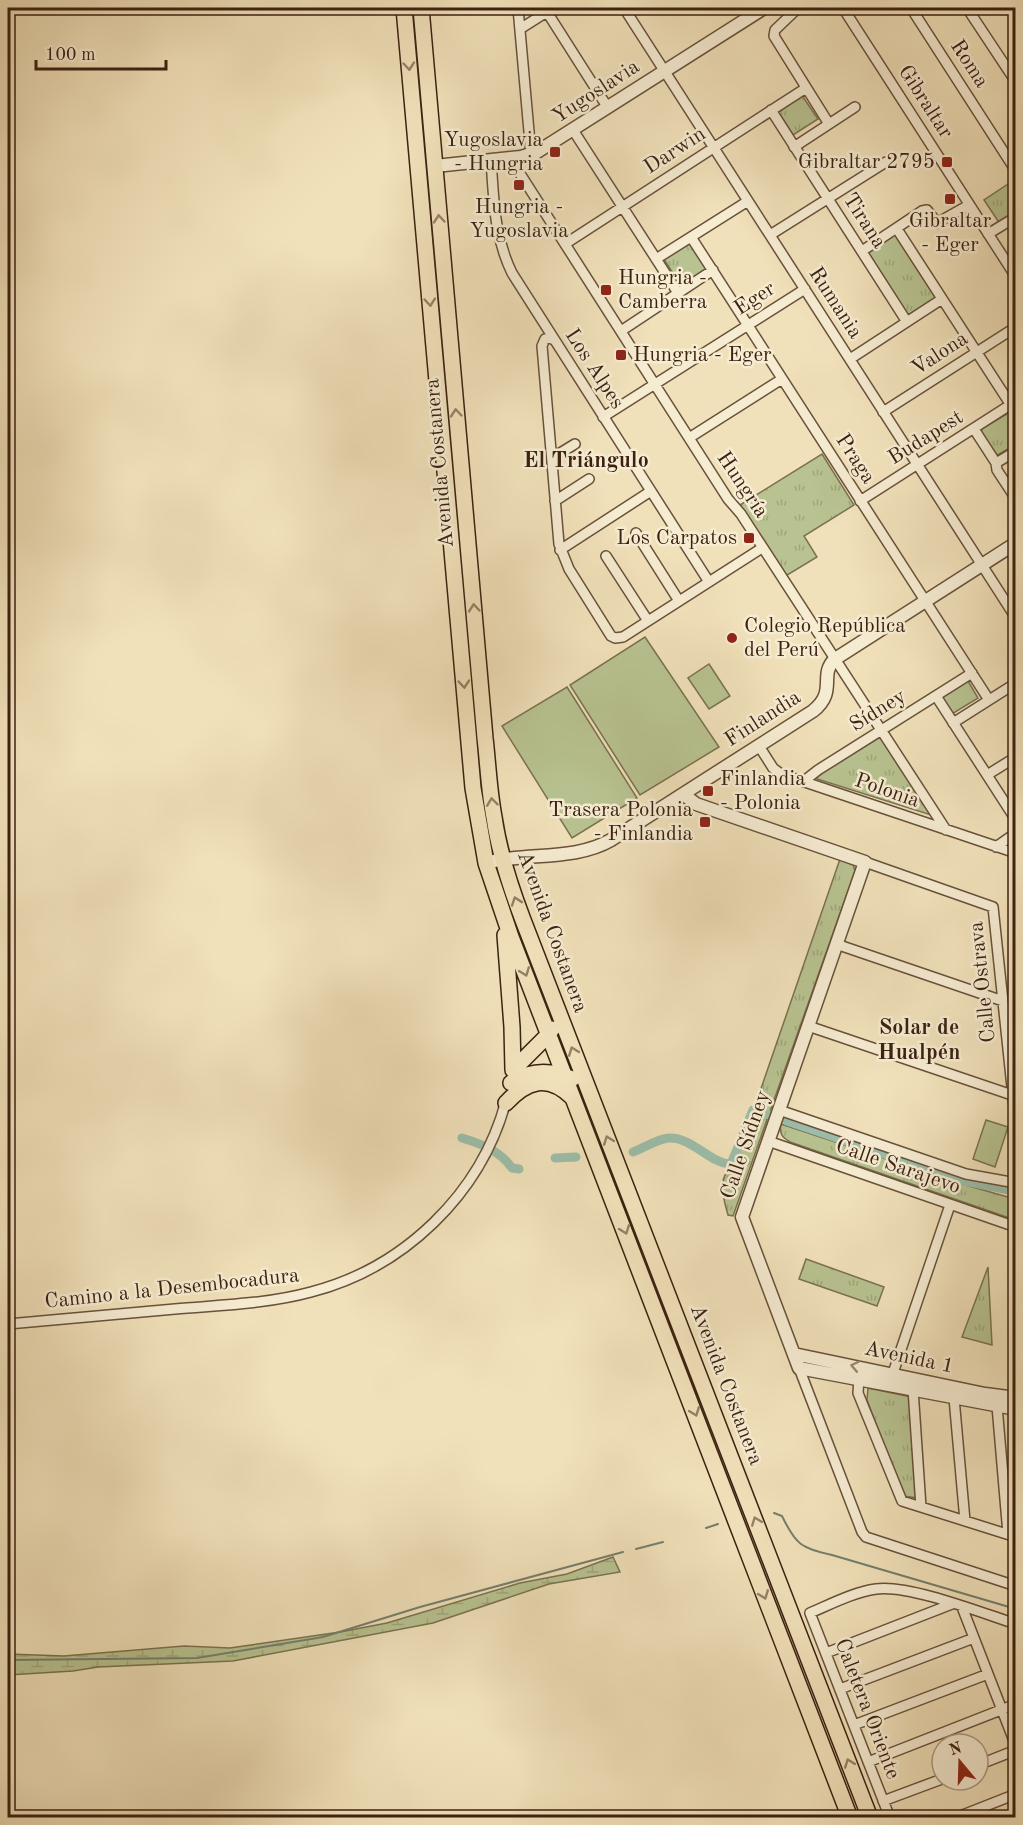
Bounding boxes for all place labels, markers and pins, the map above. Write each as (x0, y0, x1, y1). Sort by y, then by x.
place label: Yugoslavia - Hungria (444, 130, 543, 175)
marker: Yugoslavia - Hungria (548, 145, 562, 159)
place label: Gibraltar 2795 (798, 152, 935, 173)
marker: Gibraltar 2795 (940, 155, 954, 169)
marker: Hungria - Yugoslavia (512, 178, 526, 192)
marker: Gibraltar - Eger (943, 192, 957, 206)
place label: Hungria - Yugoslavia (469, 197, 569, 242)
place label: Gibraltar - Eger (909, 211, 992, 256)
place label: Hungria - Camberra (618, 268, 707, 313)
marker: Hungria - Camberra (599, 283, 613, 297)
place label: Hungria - Eger (633, 345, 772, 366)
marker: Hungria - Eger (614, 348, 628, 362)
place label: Los Carpatos (616, 528, 737, 549)
marker: Los Carpatos (742, 531, 756, 545)
place label: Colegio República del Perú (744, 616, 906, 661)
marker: Colegio República del Perú (725, 631, 739, 645)
place label: Finlandia - Polonia (720, 769, 806, 814)
marker: Finlandia - Polonia (701, 784, 715, 798)
place label: Trasera Polonia - Finlandia (548, 800, 693, 845)
marker: Trasera Polonia - Finlandia (698, 815, 712, 829)

